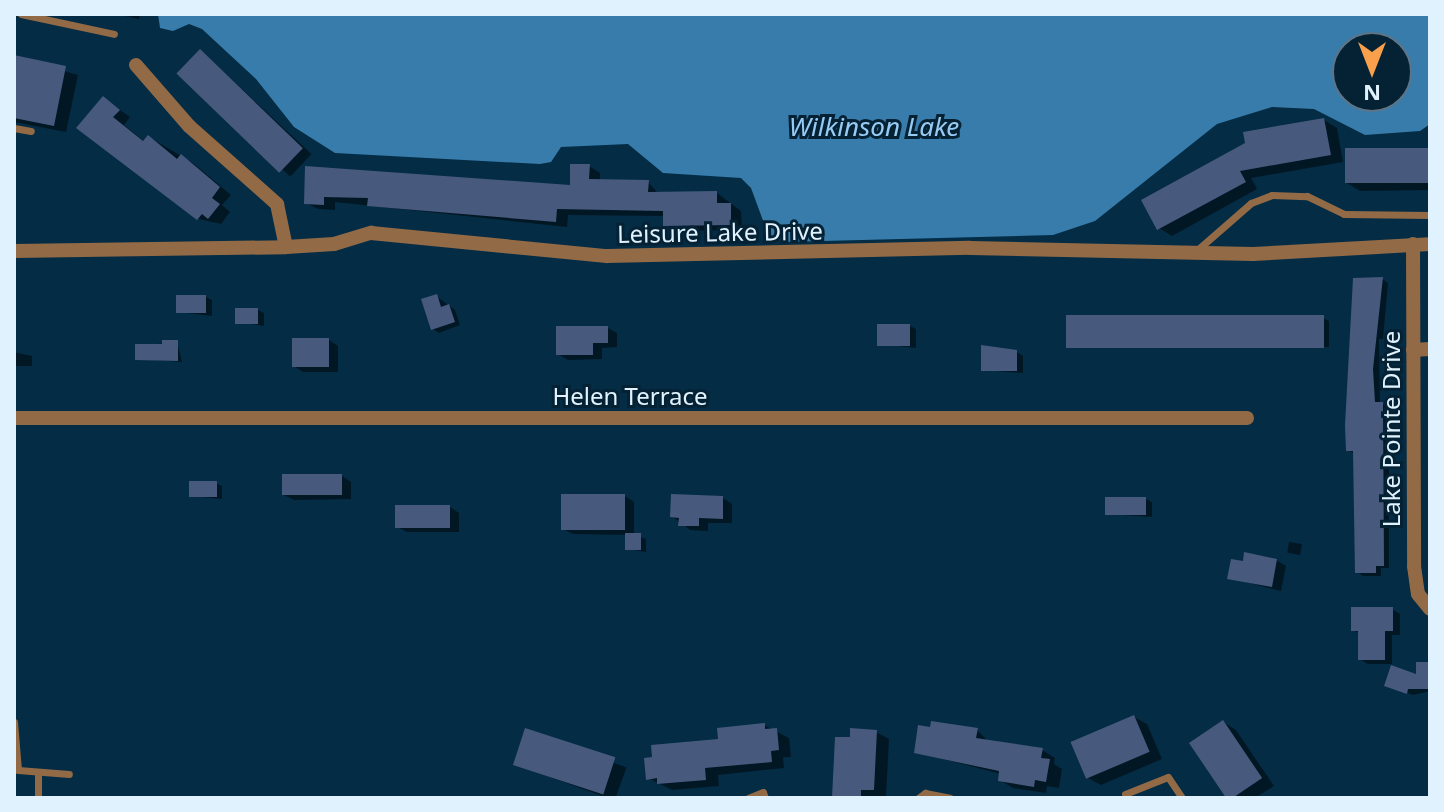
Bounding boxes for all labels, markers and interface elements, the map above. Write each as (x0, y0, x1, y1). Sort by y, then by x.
north arrow (1332, 32, 1412, 112)
text: N (1363, 79, 1381, 109)
water label: Wilkinson Lake (789, 111, 959, 143)
street label: Leisure Lake Drive (617, 216, 823, 248)
street label: Lake Pointe Drive (1377, 331, 1405, 527)
street label: Helen Terrace (552, 382, 708, 410)

